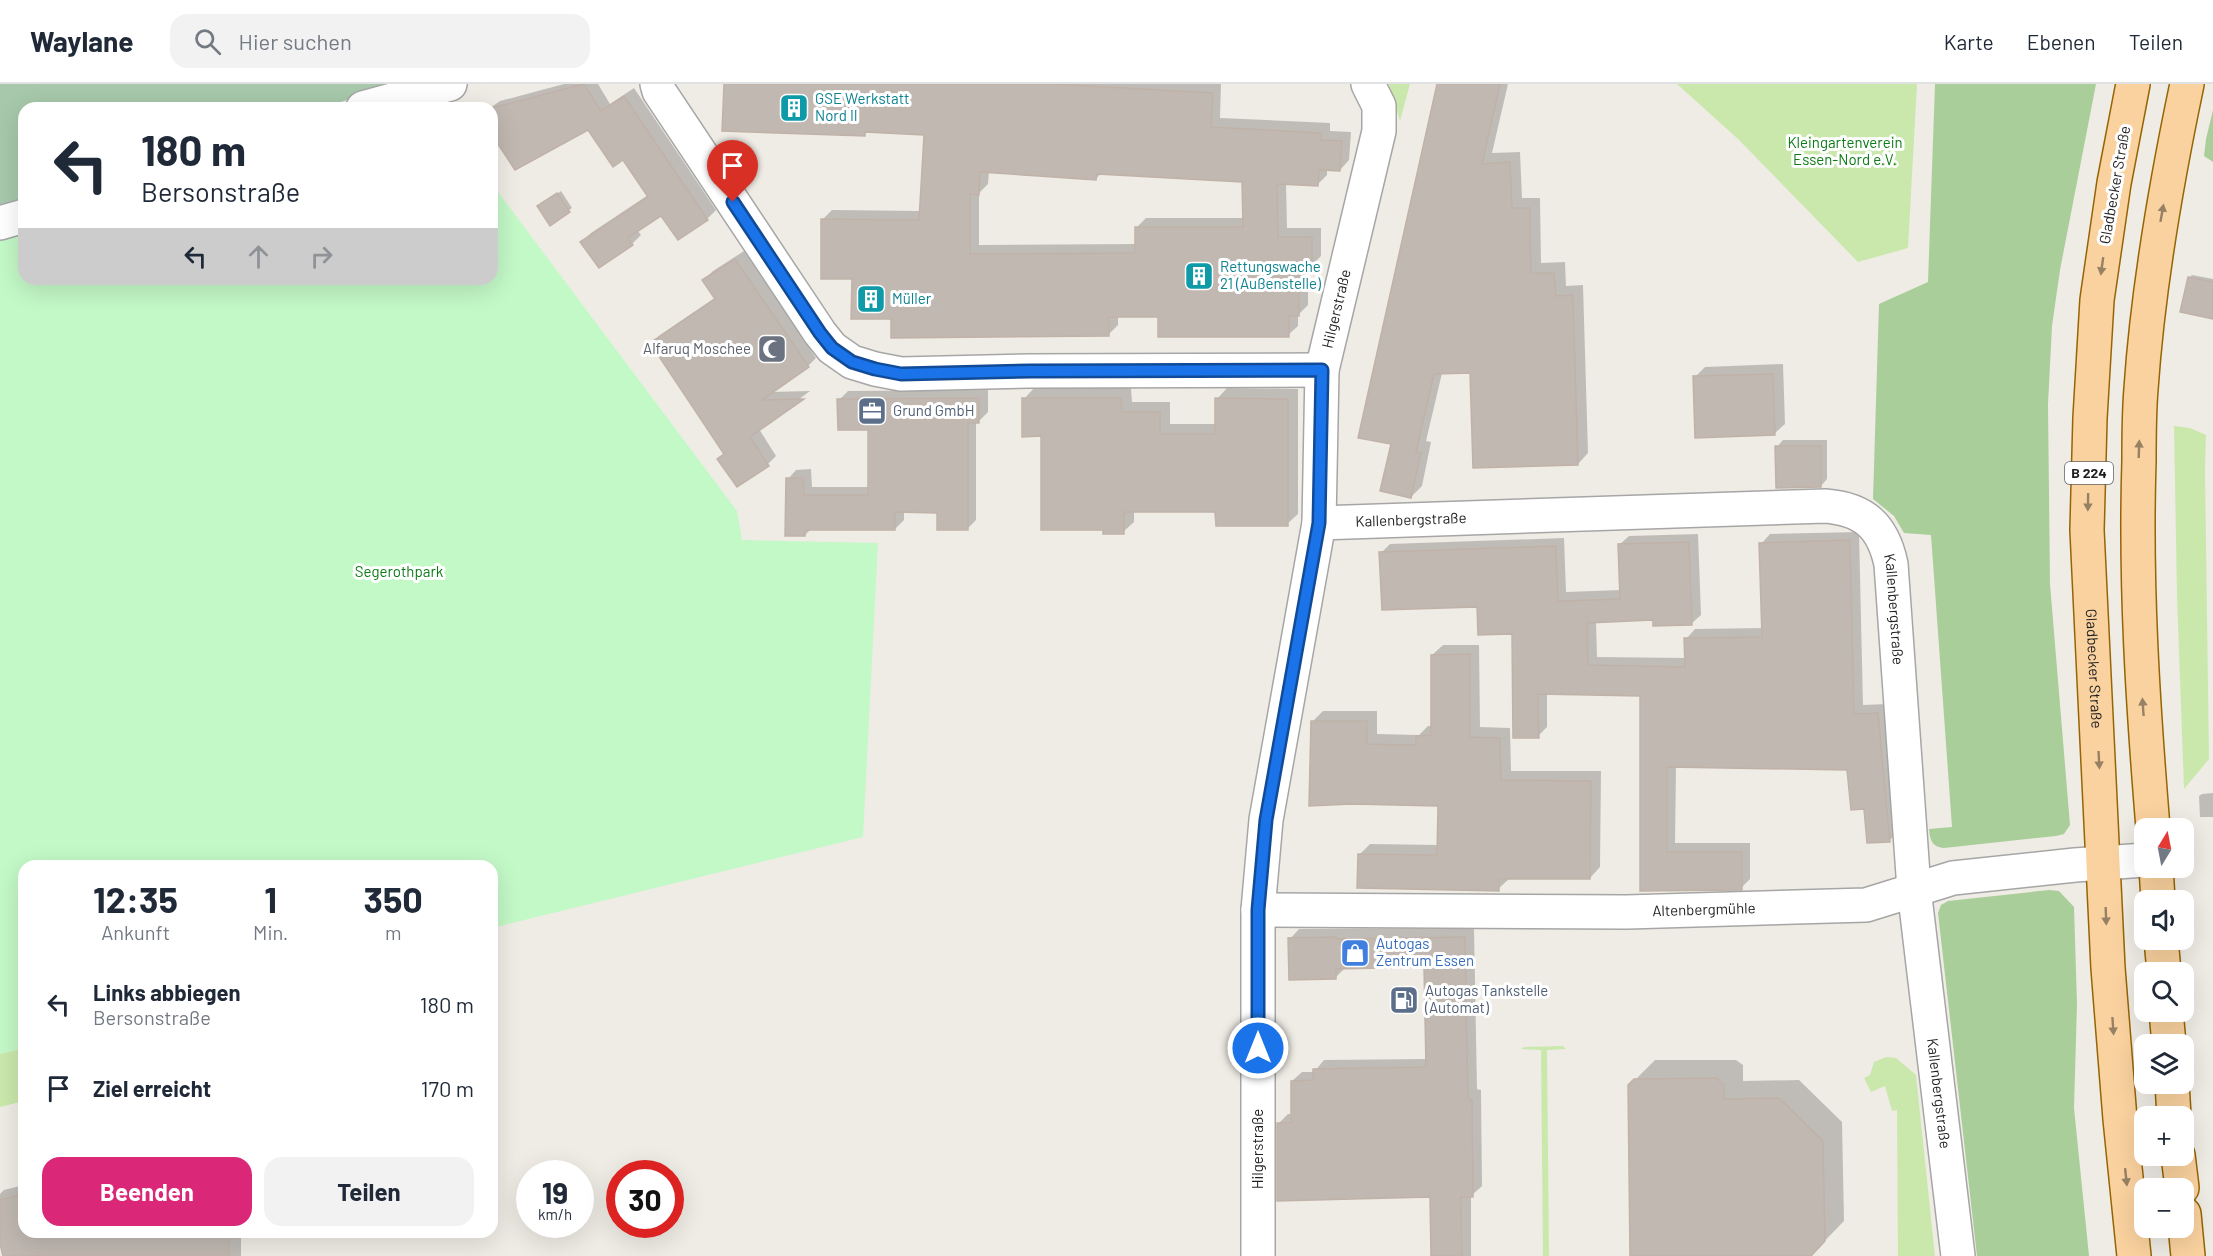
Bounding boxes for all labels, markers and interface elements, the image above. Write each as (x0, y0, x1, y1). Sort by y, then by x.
search box (170, 14, 590, 68)
text: Waylane (30, 24, 134, 58)
icon: search (191, 25, 224, 58)
text: Hier suchen (239, 28, 352, 54)
text: Karte (1944, 29, 1994, 54)
text: Ebenen (2027, 29, 2096, 54)
text: Teilen (2129, 29, 2183, 54)
place label: GSE Werkstatt Nord II (815, 89, 910, 124)
building icon: GSE Werkstatt Nord II (778, 92, 810, 124)
text: 180 m (141, 124, 246, 174)
street label: Gladbecker Straße (2095, 124, 2133, 245)
icon: left (42, 126, 120, 204)
park label: Kleingartenverein Essen-Nord e.V. (1787, 133, 1903, 168)
pin (707, 140, 758, 202)
icon: arrive (716, 149, 749, 182)
text: Bersonstraße (141, 175, 300, 207)
one-way arrow (2157, 204, 2166, 223)
icon: left (179, 240, 212, 273)
icon: ahead (242, 240, 275, 273)
icon: right (305, 240, 338, 273)
one-way arrow (2098, 256, 2107, 275)
place label: Rettungswache 21 (Außenstelle) (1220, 257, 1321, 292)
building icon: Rettungswache 21 (Außenstelle) (1183, 260, 1215, 292)
street label: Hilgerstraße (1318, 267, 1354, 350)
building icon: Müller (855, 283, 887, 315)
place label: Müller (892, 289, 932, 307)
mosque icon: Alfaruq Moschee (756, 333, 788, 365)
place label: Alfaruq Moschee (643, 339, 751, 357)
office icon: Grund GmbH (856, 395, 888, 427)
place label: Grund GmbH (893, 401, 974, 419)
one-way arrow (2134, 440, 2144, 459)
road number: B 224 (2065, 462, 2113, 484)
one-way arrow (2083, 493, 2093, 512)
street label: Kallenbergstraße (1355, 508, 1467, 530)
street label: Kallenbergstraße (1881, 552, 1908, 666)
park label: Segerothpark (355, 562, 444, 580)
street label: Gladbecker Straße (2083, 608, 2107, 729)
one-way arrow (2138, 697, 2148, 716)
one-way arrow (2095, 750, 2104, 769)
north arrow (2134, 818, 2194, 878)
map controls (2134, 818, 2194, 1238)
text: 12:35 (93, 877, 178, 920)
text: 1 (264, 877, 277, 920)
text: 350 (364, 877, 423, 920)
button: sound (2134, 890, 2194, 950)
street label: Altenbergmühle (1652, 898, 1756, 919)
one-way arrow (2102, 907, 2111, 926)
text: Ankunft (101, 920, 170, 944)
text: Min. (253, 920, 288, 944)
text: m (385, 920, 401, 944)
place label: Autogas Zentrum Essen (1376, 934, 1474, 969)
shop icon: Autogas Zentrum Essen (1339, 937, 1371, 969)
button: search (2134, 962, 2194, 1022)
text: Links abbiegen (93, 979, 241, 1005)
place label: Autogas Tankstelle (Automat) (1424, 981, 1548, 1016)
fuel station icon: Autogas Tankstelle (Automat) (1388, 984, 1420, 1016)
icon: left (42, 988, 75, 1021)
text: 180 m (420, 991, 474, 1017)
text: Bersonstraße (93, 1005, 211, 1029)
position arrow (1226, 1016, 1290, 1080)
one-way arrow (2108, 1017, 2118, 1036)
button: layers (2134, 1034, 2194, 1094)
street label: Kallenbergstraße (1924, 1037, 1955, 1149)
icon: arrive (42, 1072, 75, 1105)
text: Ziel erreicht (93, 1075, 211, 1101)
text: 170 m (421, 1075, 474, 1101)
button: + (2134, 1106, 2194, 1166)
street label: Hilgerstraße (1248, 1109, 1266, 1189)
button: Beenden (42, 1157, 252, 1226)
button: Teilen (264, 1157, 474, 1226)
speed limit sign: 30 (606, 1160, 684, 1238)
one-way arrow (2121, 1168, 2131, 1187)
text: 19 (542, 1174, 568, 1210)
button: − (2134, 1178, 2194, 1238)
text: km/h (538, 1205, 572, 1223)

